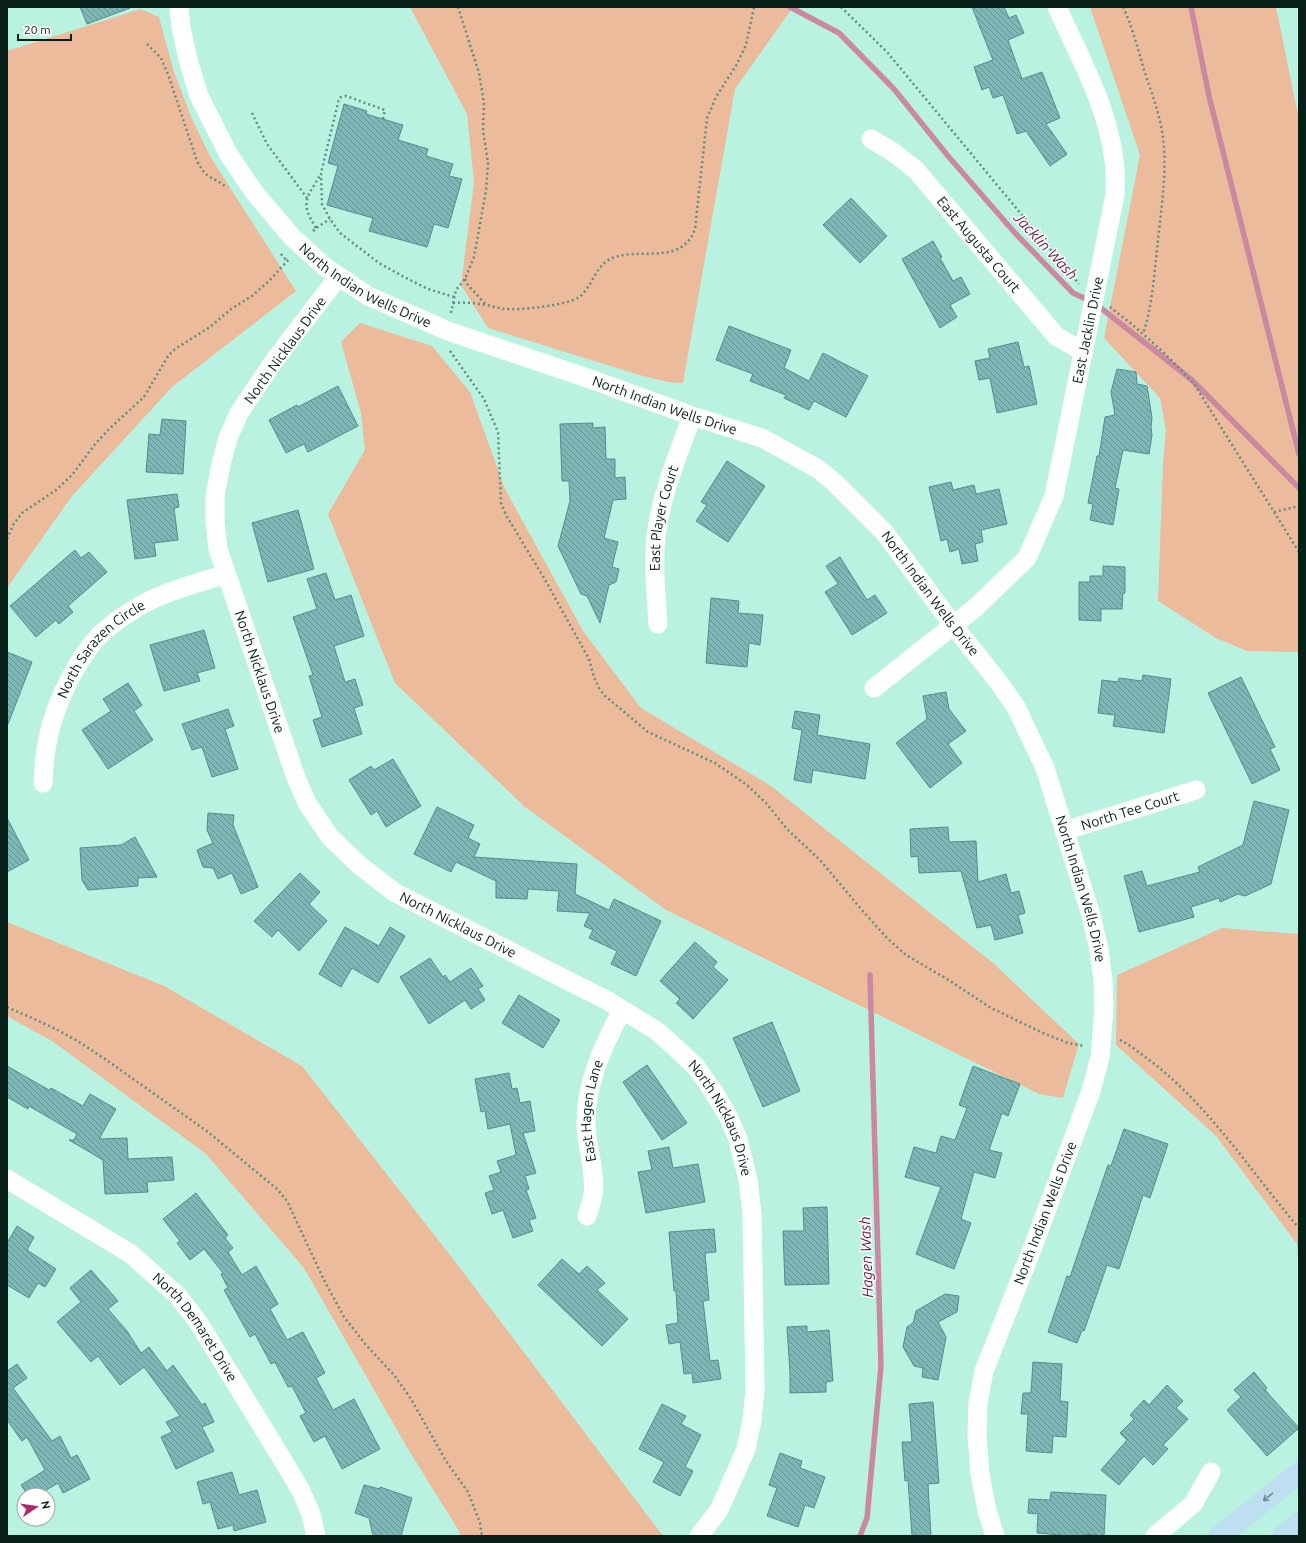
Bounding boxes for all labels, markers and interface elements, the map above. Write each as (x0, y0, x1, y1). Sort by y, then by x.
scale bar (18, 16, 71, 42)
text: 20 m (24, 23, 51, 36)
street label: East Augusta Court (934, 193, 1024, 296)
water label: Jacklin Wash (1010, 208, 1081, 283)
street label: North Indian Wells Drive (296, 240, 434, 331)
street label: East Jacklin Drive (1069, 275, 1106, 385)
street label: North Nicklaus Drive (241, 293, 329, 407)
street label: North Indian Wells Drive (590, 372, 739, 438)
street label: East Player Court (647, 463, 682, 571)
street label: North Indian Wells Drive (878, 528, 982, 659)
street label: North Sarazen Circle (54, 597, 148, 701)
street label: North Nicklaus Drive (232, 608, 288, 735)
street label: North Tee Court (1079, 788, 1181, 833)
street label: North Indian Wells Drive (1052, 813, 1109, 963)
street label: North Nicklaus Drive (397, 888, 519, 961)
street label: North Nicklaus Drive (685, 1056, 755, 1178)
street label: East Hagen Lane (578, 1057, 606, 1163)
street label: North Indian Wells Drive (1010, 1139, 1080, 1287)
water label: Hagen Wash (856, 1216, 876, 1298)
street label: North Demaret Drive (150, 1269, 241, 1384)
north arrow (16, 1487, 56, 1527)
one-way arrow (1263, 1492, 1274, 1501)
text: N (39, 1499, 53, 1510)

